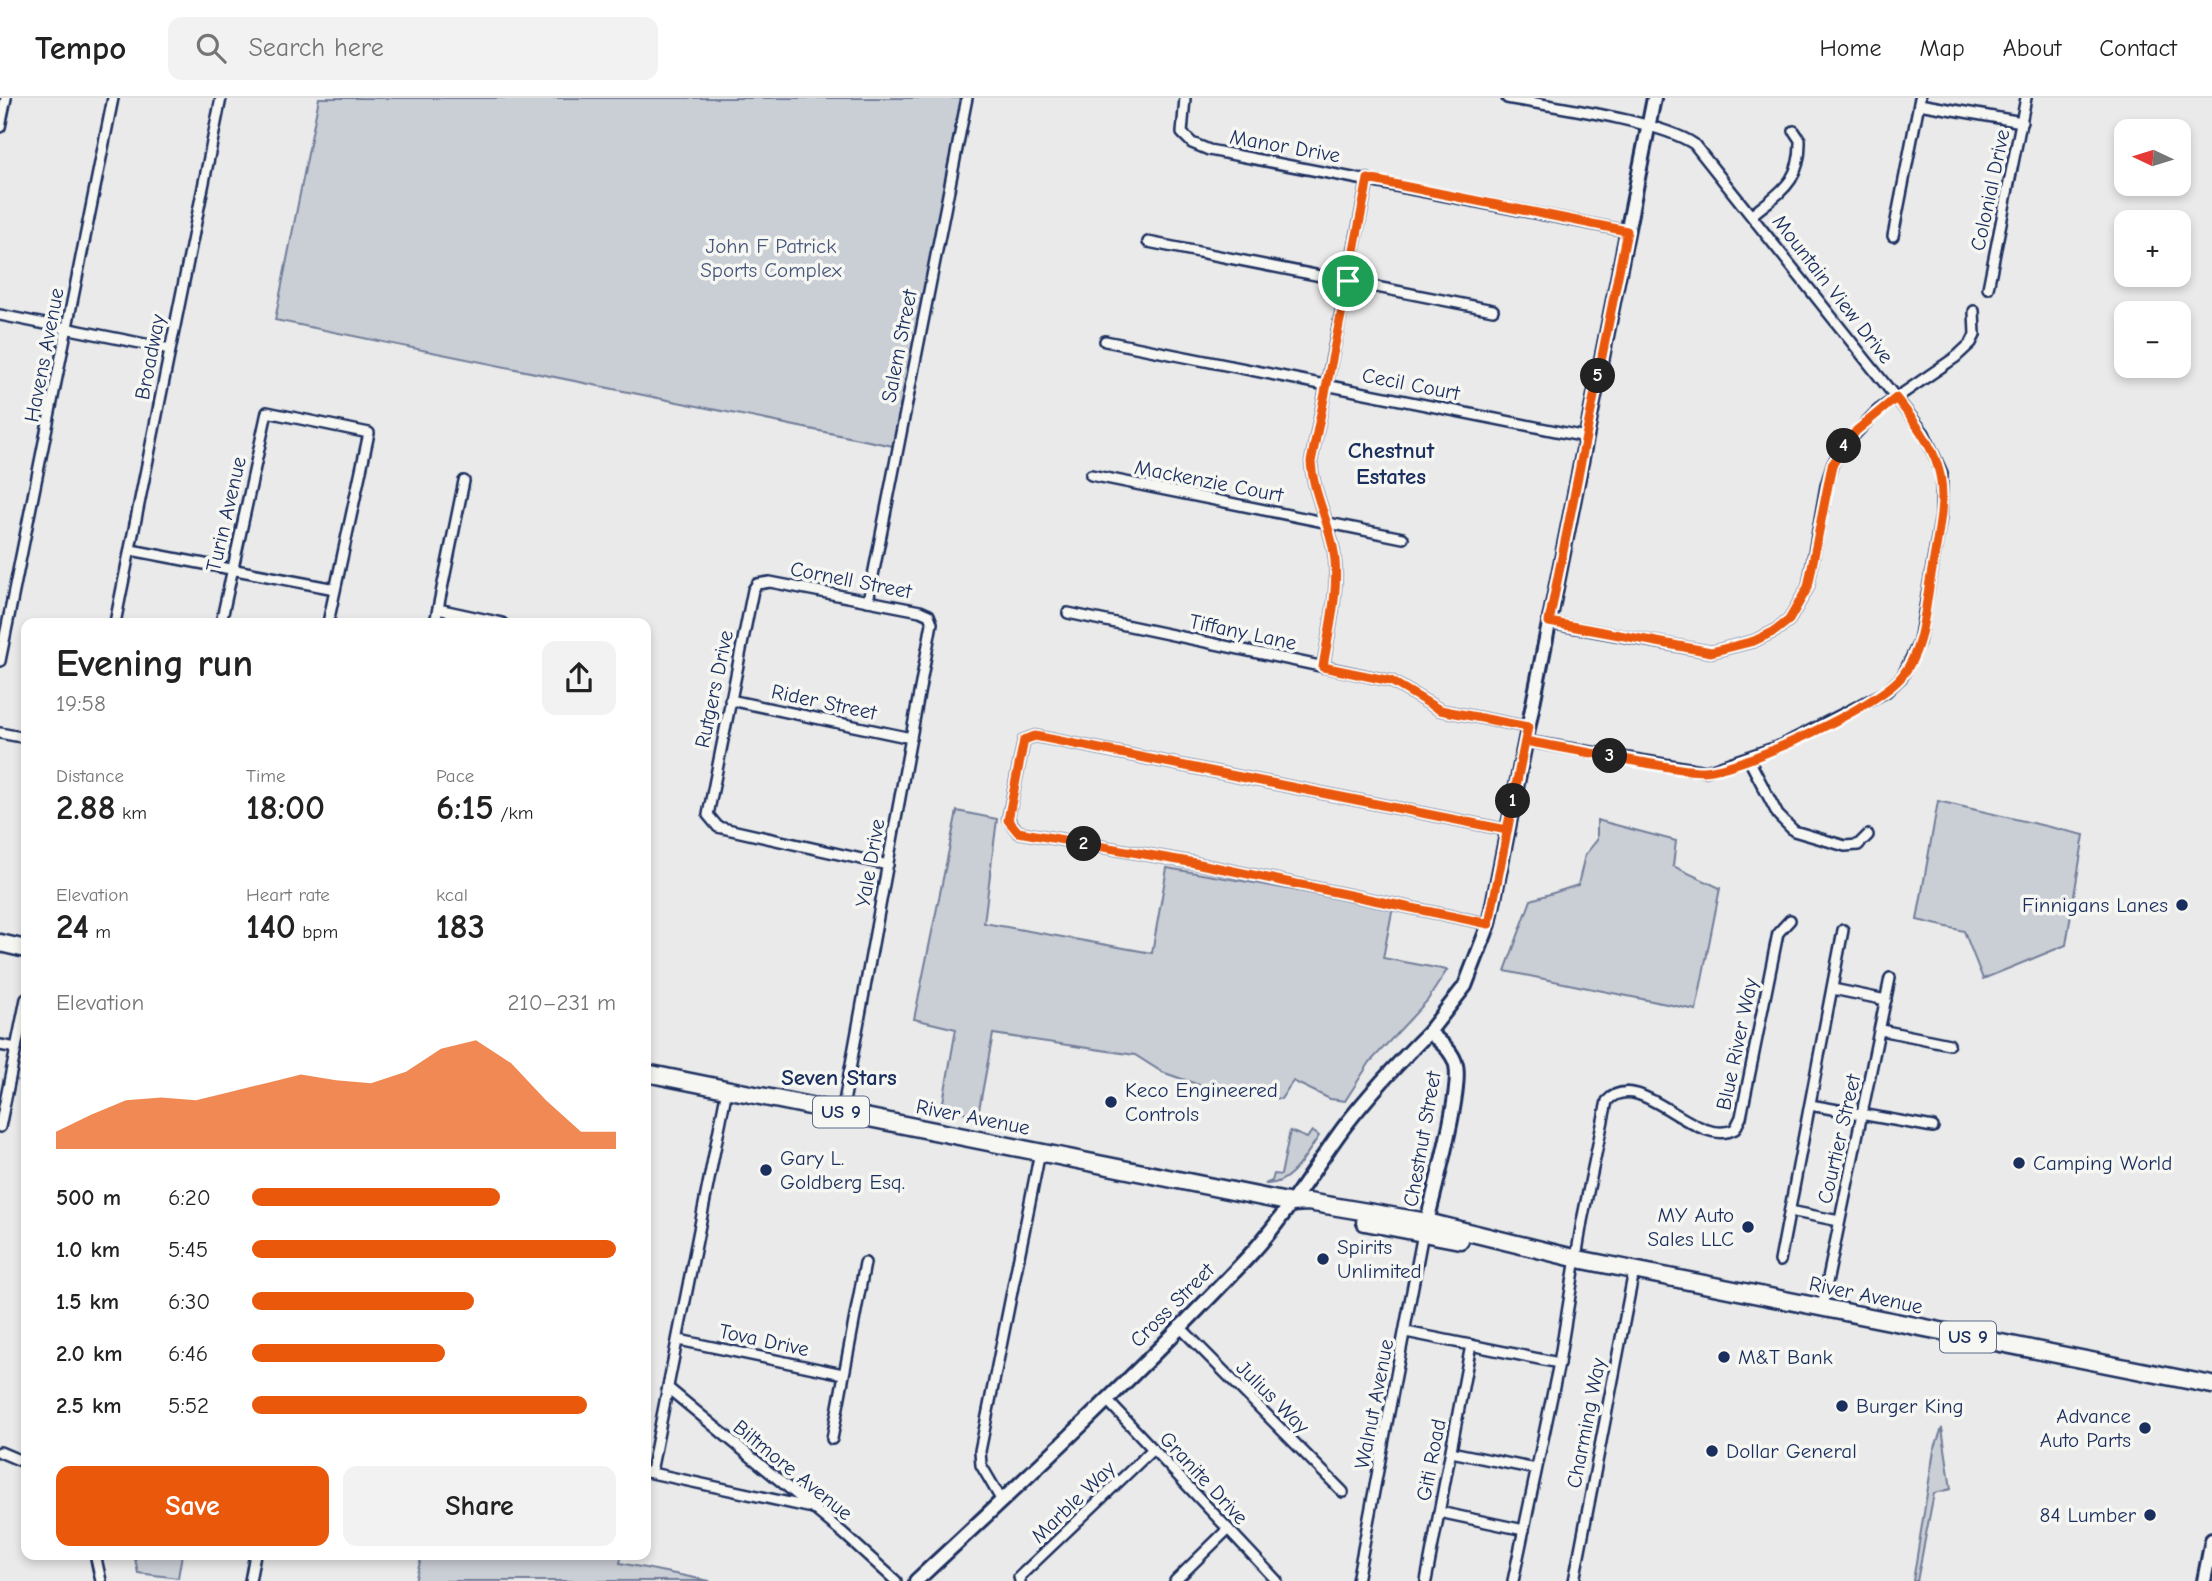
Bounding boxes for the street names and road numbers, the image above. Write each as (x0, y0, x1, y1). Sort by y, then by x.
street label: Manor Drive (1228, 124, 1342, 168)
street label: Colonial Drive (1965, 127, 2015, 253)
street label: Mountain View Drive (1768, 210, 1898, 368)
street label: Havens Avenue (19, 286, 69, 424)
street label: Salem Street (876, 287, 922, 404)
street label: Broadway (130, 312, 170, 402)
street label: Cecil Court (1360, 363, 1463, 405)
street label: Turin Avenue (201, 454, 251, 574)
street label: Mackenzie Court (1133, 455, 1286, 507)
street label: Cornell Street (788, 556, 915, 604)
street label: Tiffany Lane (1187, 609, 1299, 655)
street label: Rutgers Drive (690, 628, 738, 750)
street label: Rider Street (769, 679, 880, 725)
street label: Yale Drive (850, 817, 890, 909)
street label: Blue River Way (1711, 975, 1763, 1112)
street label: Chestnut Street (1398, 1068, 1446, 1209)
street label: Courtier Street (1812, 1071, 1866, 1206)
street label: River Avenue (914, 1094, 1032, 1140)
road number: US 9 (813, 1096, 869, 1128)
street label: Cross Street (1125, 1257, 1220, 1352)
street label: River Avenue (1807, 1271, 1925, 1319)
street label: Tova Drive (717, 1319, 811, 1361)
road number: US 9 (1940, 1322, 1996, 1352)
street label: Walnut Avenue (1350, 1337, 1398, 1471)
street label: Charming Way (1562, 1355, 1611, 1490)
street label: Julius Way (1232, 1356, 1315, 1439)
street label: Biltmore Avenue (729, 1415, 857, 1525)
street label: Giti Road (1411, 1417, 1451, 1503)
street label: Granite Drive (1155, 1427, 1253, 1529)
street label: Marble Way (1026, 1456, 1120, 1548)

